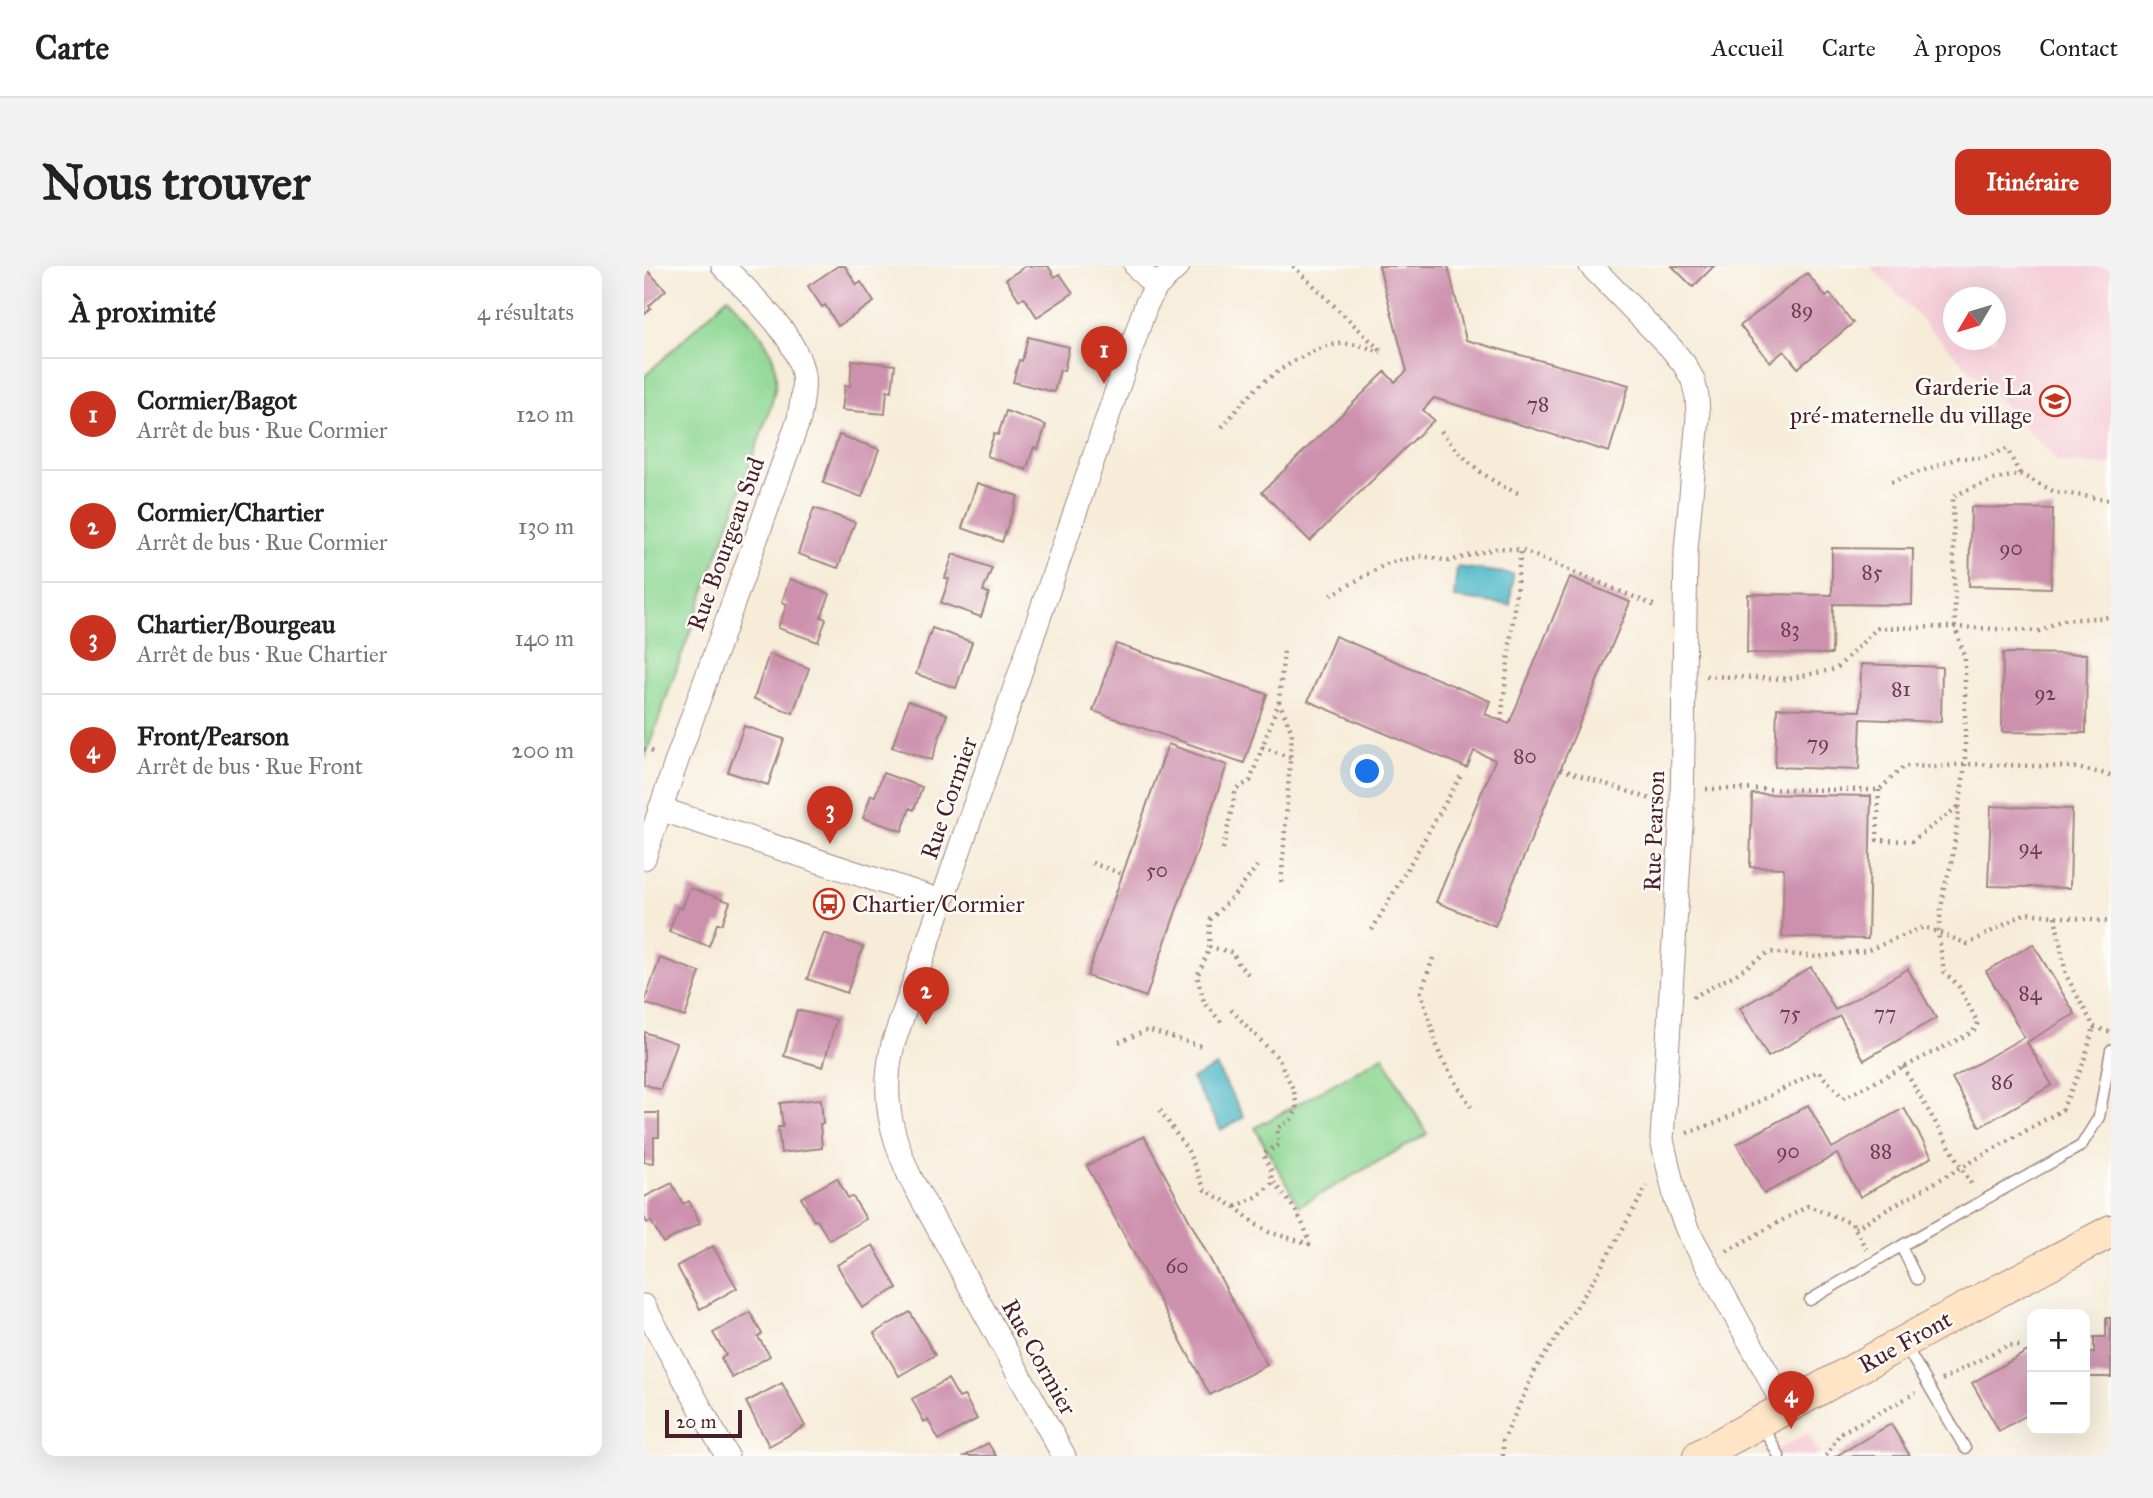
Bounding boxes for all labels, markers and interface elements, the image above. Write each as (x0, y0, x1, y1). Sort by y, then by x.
text: Carte (35, 28, 109, 68)
text: Accueil (1712, 33, 1784, 63)
text: Carte (1822, 33, 1876, 63)
text: À propos (1914, 33, 2001, 63)
text: Contact (2039, 33, 2118, 63)
button: Itinéraire (1955, 149, 2111, 215)
text: Nous trouver (42, 153, 310, 212)
north arrow (1943, 287, 2006, 350)
text: À proximité (70, 294, 216, 330)
house number: 89 (1791, 297, 1813, 323)
text: 4 résultats (477, 298, 574, 326)
pin: 1 (1081, 326, 1127, 384)
place label: Garderie La pré-maternelle du village (1789, 372, 2033, 430)
text: Cormier/Bagot (137, 384, 297, 416)
school or university icon: Garderie La pré-maternelle du village (2038, 384, 2072, 418)
house number: 78 (1527, 391, 1549, 417)
text: 1 (88, 400, 98, 428)
text: 120 m (516, 400, 574, 428)
text: Arrêt de bus · Rue Cormier (137, 416, 388, 444)
street label: Rue Bourgeau Sud (681, 453, 771, 635)
text: Cormier/Chartier (137, 496, 324, 528)
text: 2 (87, 512, 99, 540)
text: 130 m (518, 512, 574, 540)
text: Arrêt de bus · Rue Cormier (137, 528, 388, 556)
house number: 90 (1999, 535, 2023, 561)
house number: 85 (1862, 559, 1883, 585)
text: Chartier/Bourgeau (137, 608, 336, 640)
house number: 83 (1780, 616, 1800, 642)
text: 3 (88, 624, 98, 652)
text: 140 m (514, 624, 574, 652)
text: Arrêt de bus · Rue Chartier (137, 640, 387, 668)
house number: 81 (1891, 676, 1911, 702)
house number: 92 (2034, 680, 2056, 706)
text: Front/Pearson (137, 720, 289, 752)
house number: 79 (1807, 730, 1829, 756)
street label: Rue Cormier (914, 733, 984, 863)
text: 4 (87, 736, 99, 764)
text: 200 m (512, 736, 574, 764)
house number: 80 (1513, 743, 1537, 769)
text: Arrêt de bus · Rue Front (137, 752, 363, 780)
your location (1350, 754, 1384, 788)
street label: Rue Pearson (1637, 770, 1671, 892)
pin: 3 (807, 786, 853, 844)
house number: 94 (2019, 834, 2043, 860)
house number: 50 (1146, 857, 1168, 883)
bus stop icon: Chartier/Cormier (812, 887, 846, 921)
place label: Chartier/Cormier (852, 889, 1025, 919)
pin: 2 (903, 967, 949, 1025)
house number: 84 (2019, 980, 2043, 1006)
house number: 75 (1780, 1000, 1801, 1026)
house number: 77 (1874, 1000, 1896, 1026)
house number: 86 (1991, 1069, 2014, 1095)
house number: 90 (1776, 1138, 1800, 1164)
house number: 88 (1870, 1138, 1892, 1164)
house number: 60 (1166, 1253, 1189, 1279)
street label: Rue Cormier (995, 1294, 1083, 1420)
street label: Rue Front (1853, 1304, 1957, 1380)
map controls (2027, 1309, 2090, 1435)
button: + (2027, 1309, 2090, 1372)
pin: 4 (1768, 1371, 1814, 1429)
button: − (2027, 1372, 2090, 1435)
scale bar (665, 1407, 742, 1439)
text: 20 m (676, 1410, 717, 1433)

